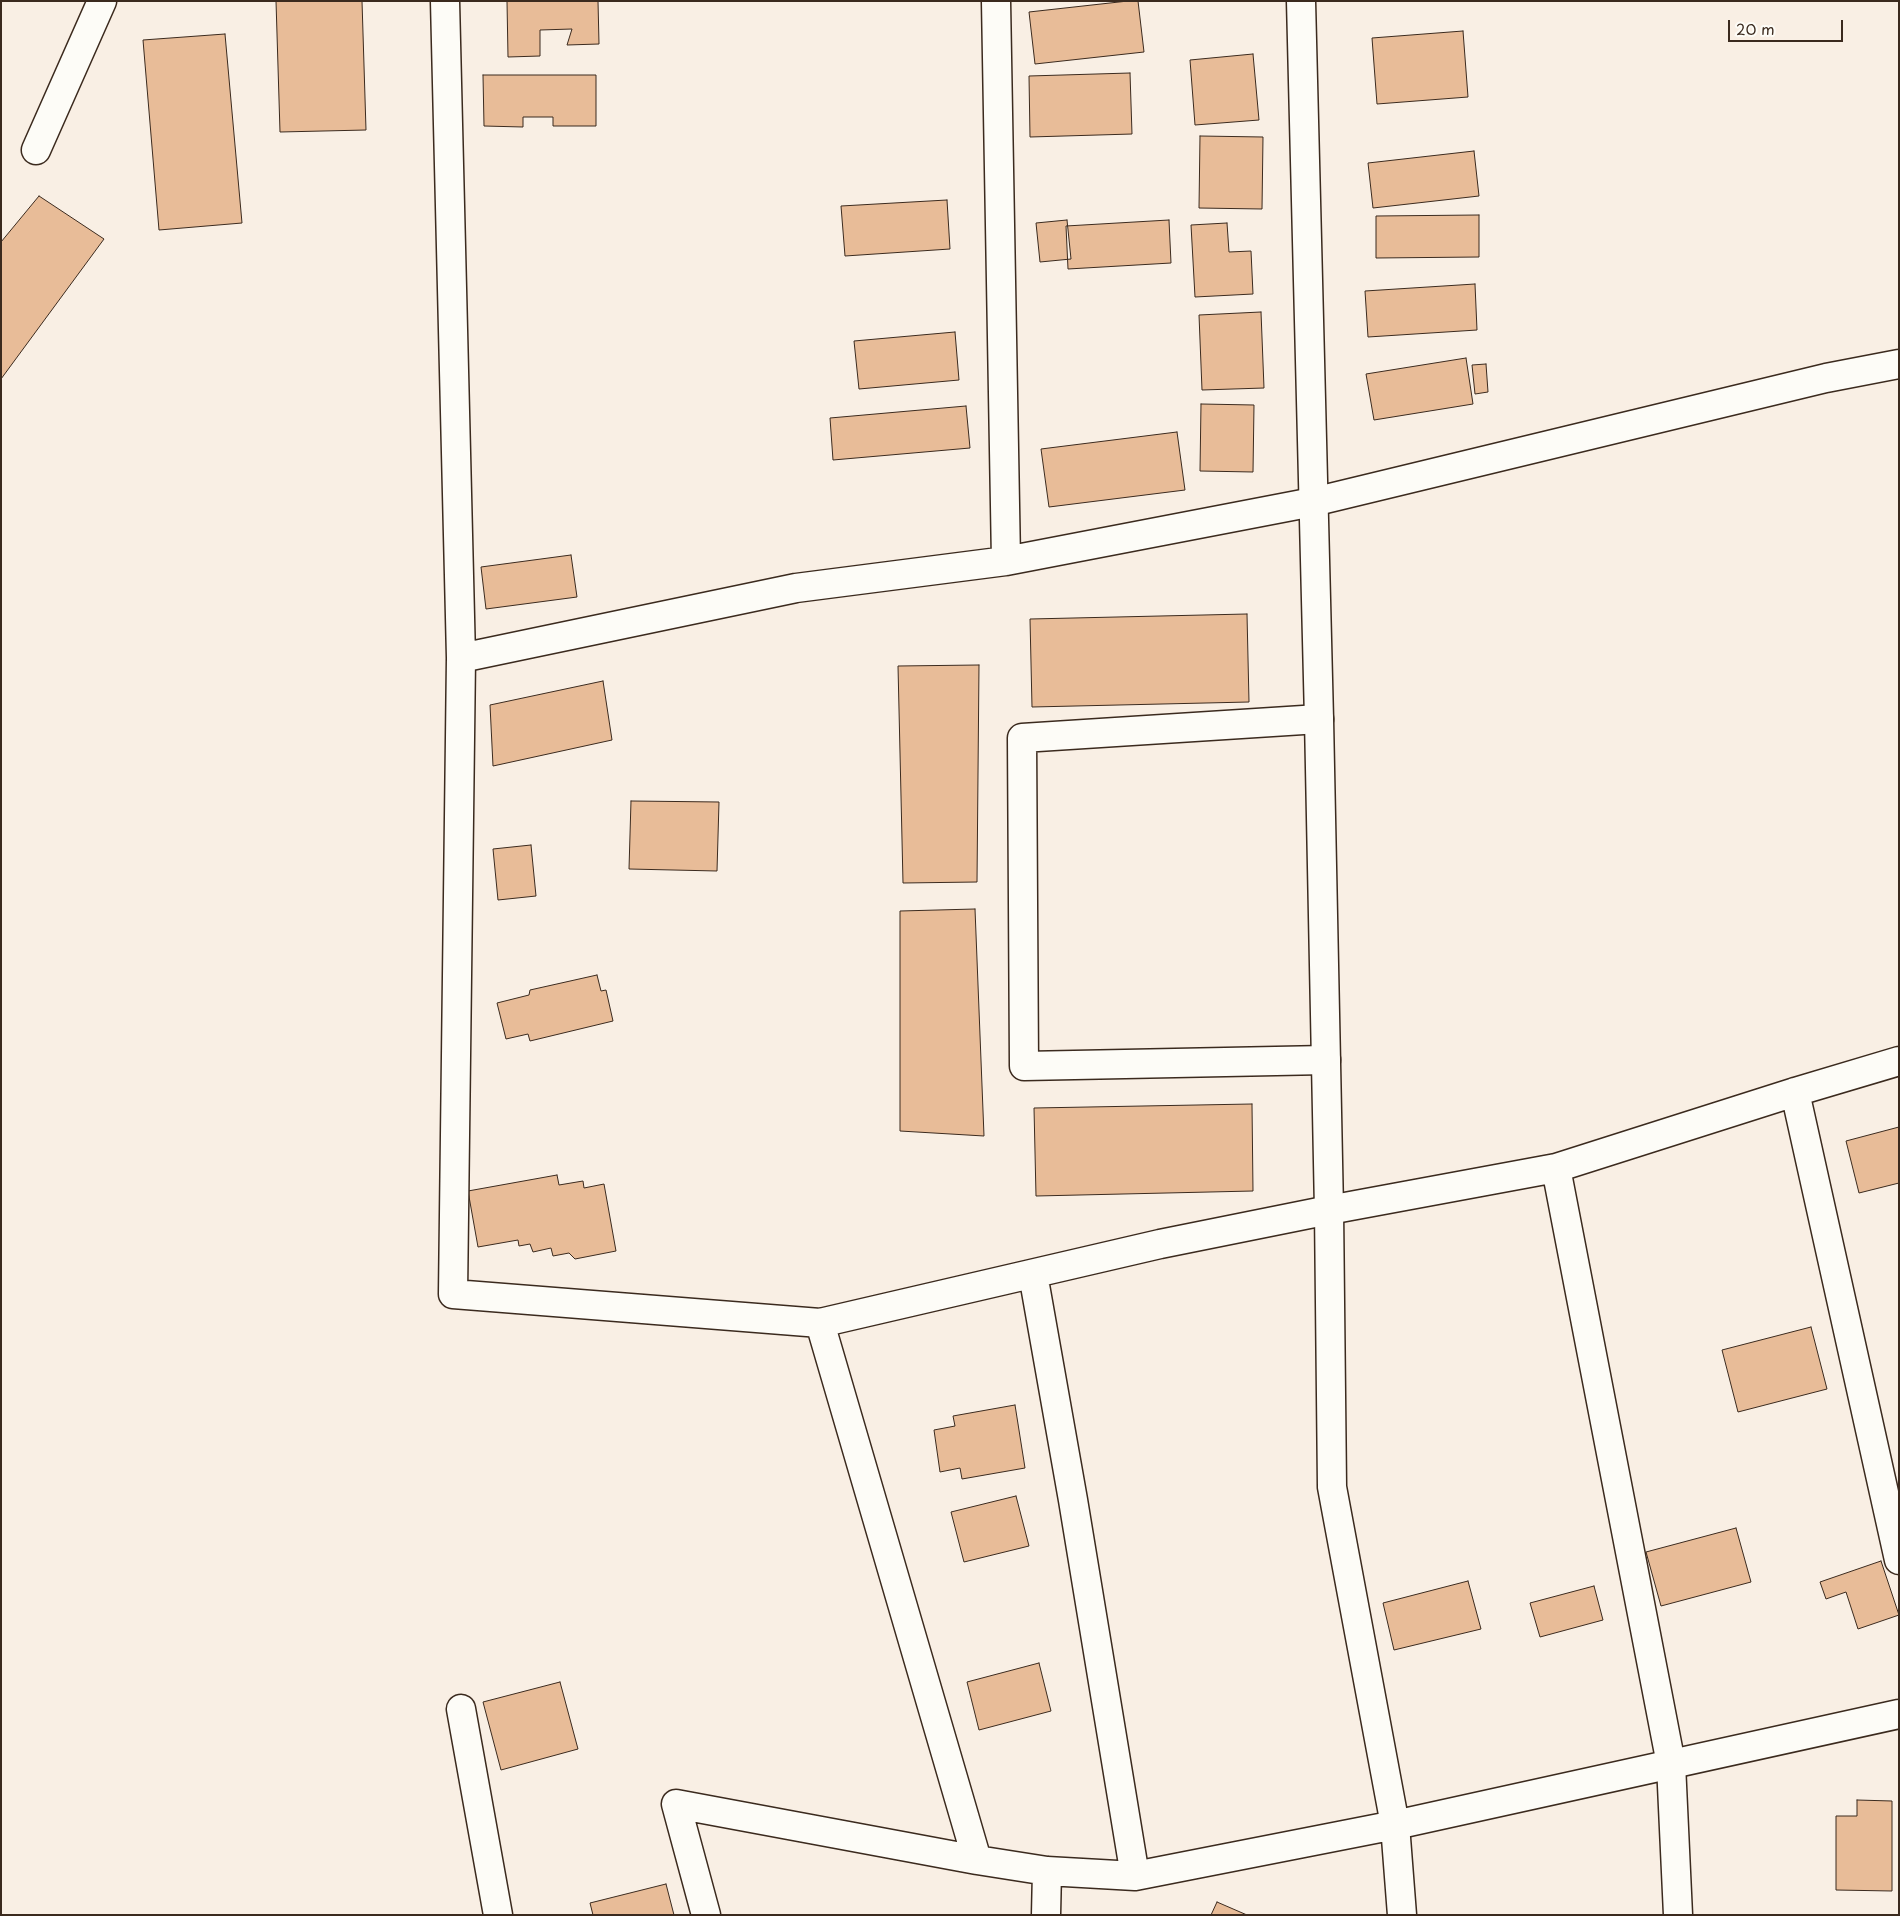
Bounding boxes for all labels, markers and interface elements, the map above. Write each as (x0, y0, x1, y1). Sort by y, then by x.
scale bar (1730, 10, 1845, 42)
text: 20 m (1736, 17, 1775, 40)

